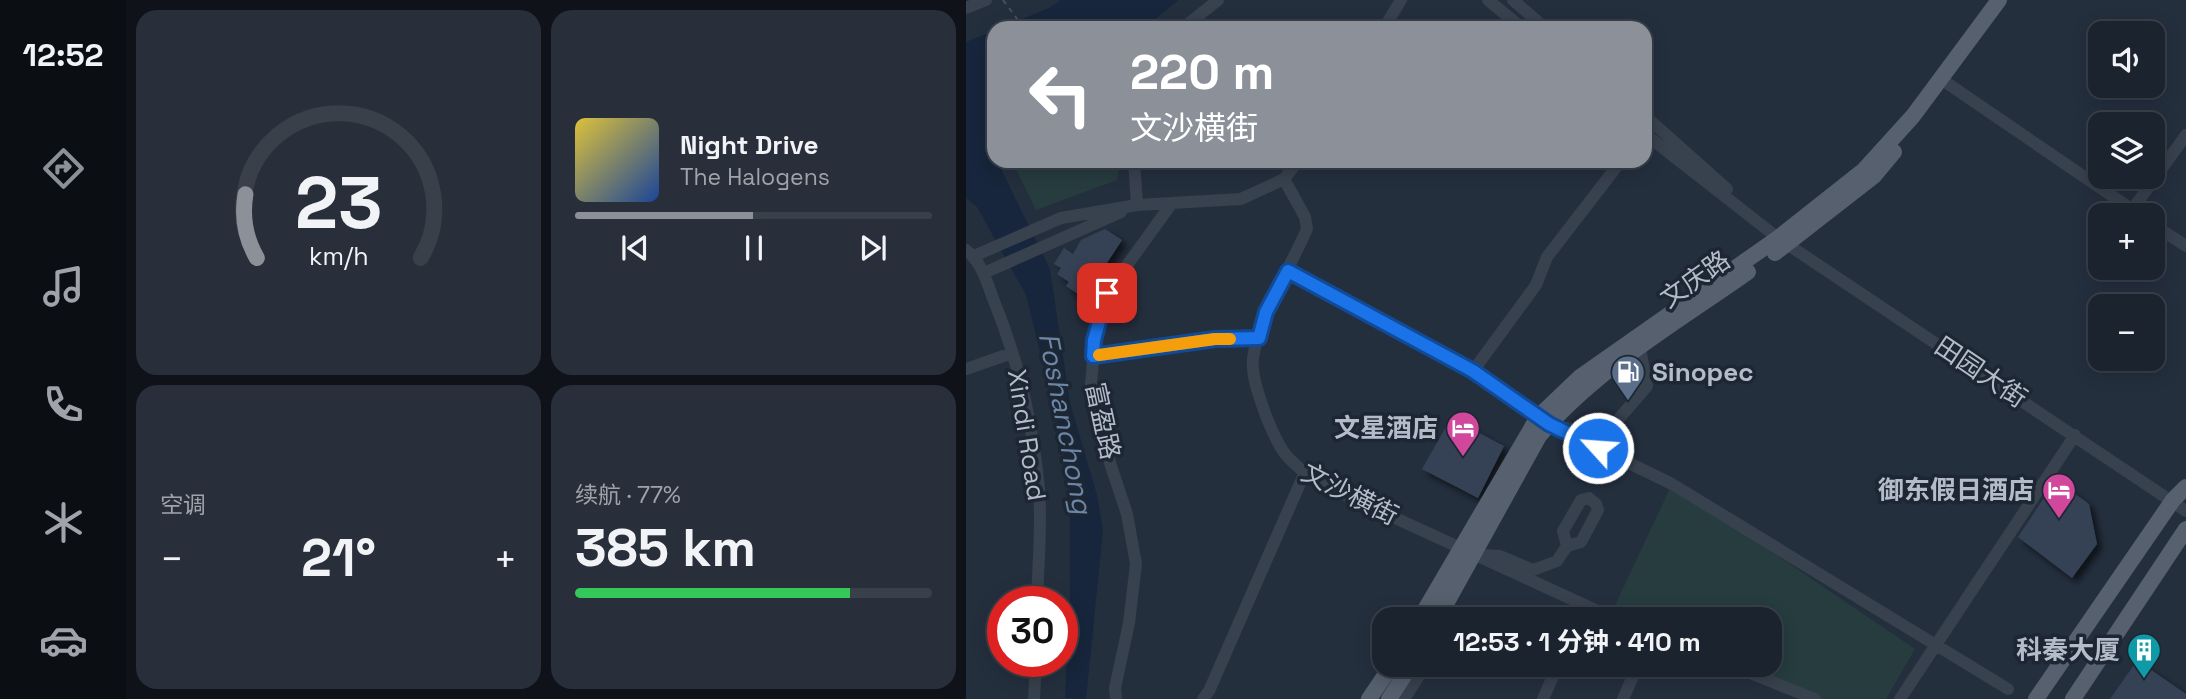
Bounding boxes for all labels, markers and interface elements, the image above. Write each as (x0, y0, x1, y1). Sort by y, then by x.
map controls (2088, 21, 2165, 371)
button: sound (2088, 21, 2165, 98)
text: 12:52 (23, 35, 103, 75)
text: 220 m (1130, 41, 1274, 103)
icon: left (1015, 49, 1106, 140)
text: 文沙横街 (1130, 108, 1258, 148)
button: layers (2088, 112, 2165, 189)
text: Night Drive (680, 128, 818, 162)
icon: directions (39, 144, 88, 193)
text: 23 (295, 157, 382, 250)
text: The Halogens (680, 162, 830, 192)
button: + (2088, 203, 2165, 280)
icon: previous (616, 229, 654, 267)
icon: pause (735, 229, 773, 267)
icon: next (854, 229, 892, 267)
text: km/h (309, 240, 368, 272)
street label: 文庆路 (1653, 243, 1737, 315)
icon: music (39, 262, 88, 311)
pin (1077, 263, 1137, 323)
icon: arrive (1088, 274, 1126, 312)
button: − (2088, 294, 2165, 371)
water label: Foshanchong (1031, 329, 1102, 519)
street label: 田园大街 (1928, 329, 2034, 415)
fuel station icon: Sinopec (1609, 353, 1647, 402)
place label: Sinopec (1652, 355, 1753, 389)
street label: Xindi Road (1000, 367, 1054, 503)
street label: 富盈路 (1078, 379, 1128, 463)
icon: phone (39, 380, 88, 429)
hotel icon: 文星酒店 (1444, 409, 1482, 458)
place label: 文星酒店 (1334, 411, 1438, 445)
position arrow (1561, 411, 1635, 485)
street label: 文沙横街 (1296, 455, 1404, 533)
hotel icon: 御东假日酒店 (2040, 471, 2078, 520)
place label: 御东假日酒店 (1878, 473, 2034, 507)
text: 续航 · 77% (575, 480, 681, 510)
text: 空调 (160, 490, 206, 520)
icon: climate (39, 498, 88, 547)
text: 385 km (575, 515, 756, 581)
text: 21° (301, 525, 376, 591)
text: − (160, 535, 184, 583)
text: + (493, 535, 517, 583)
speed limit sign: 30 (987, 586, 1078, 677)
icon: car (39, 616, 88, 665)
text: 12:53 · 1 分钟 · 410 m (1453, 625, 1701, 659)
building icon: 科秦大厦 (2125, 631, 2163, 680)
place label: 科秦大厦 (2016, 633, 2120, 667)

